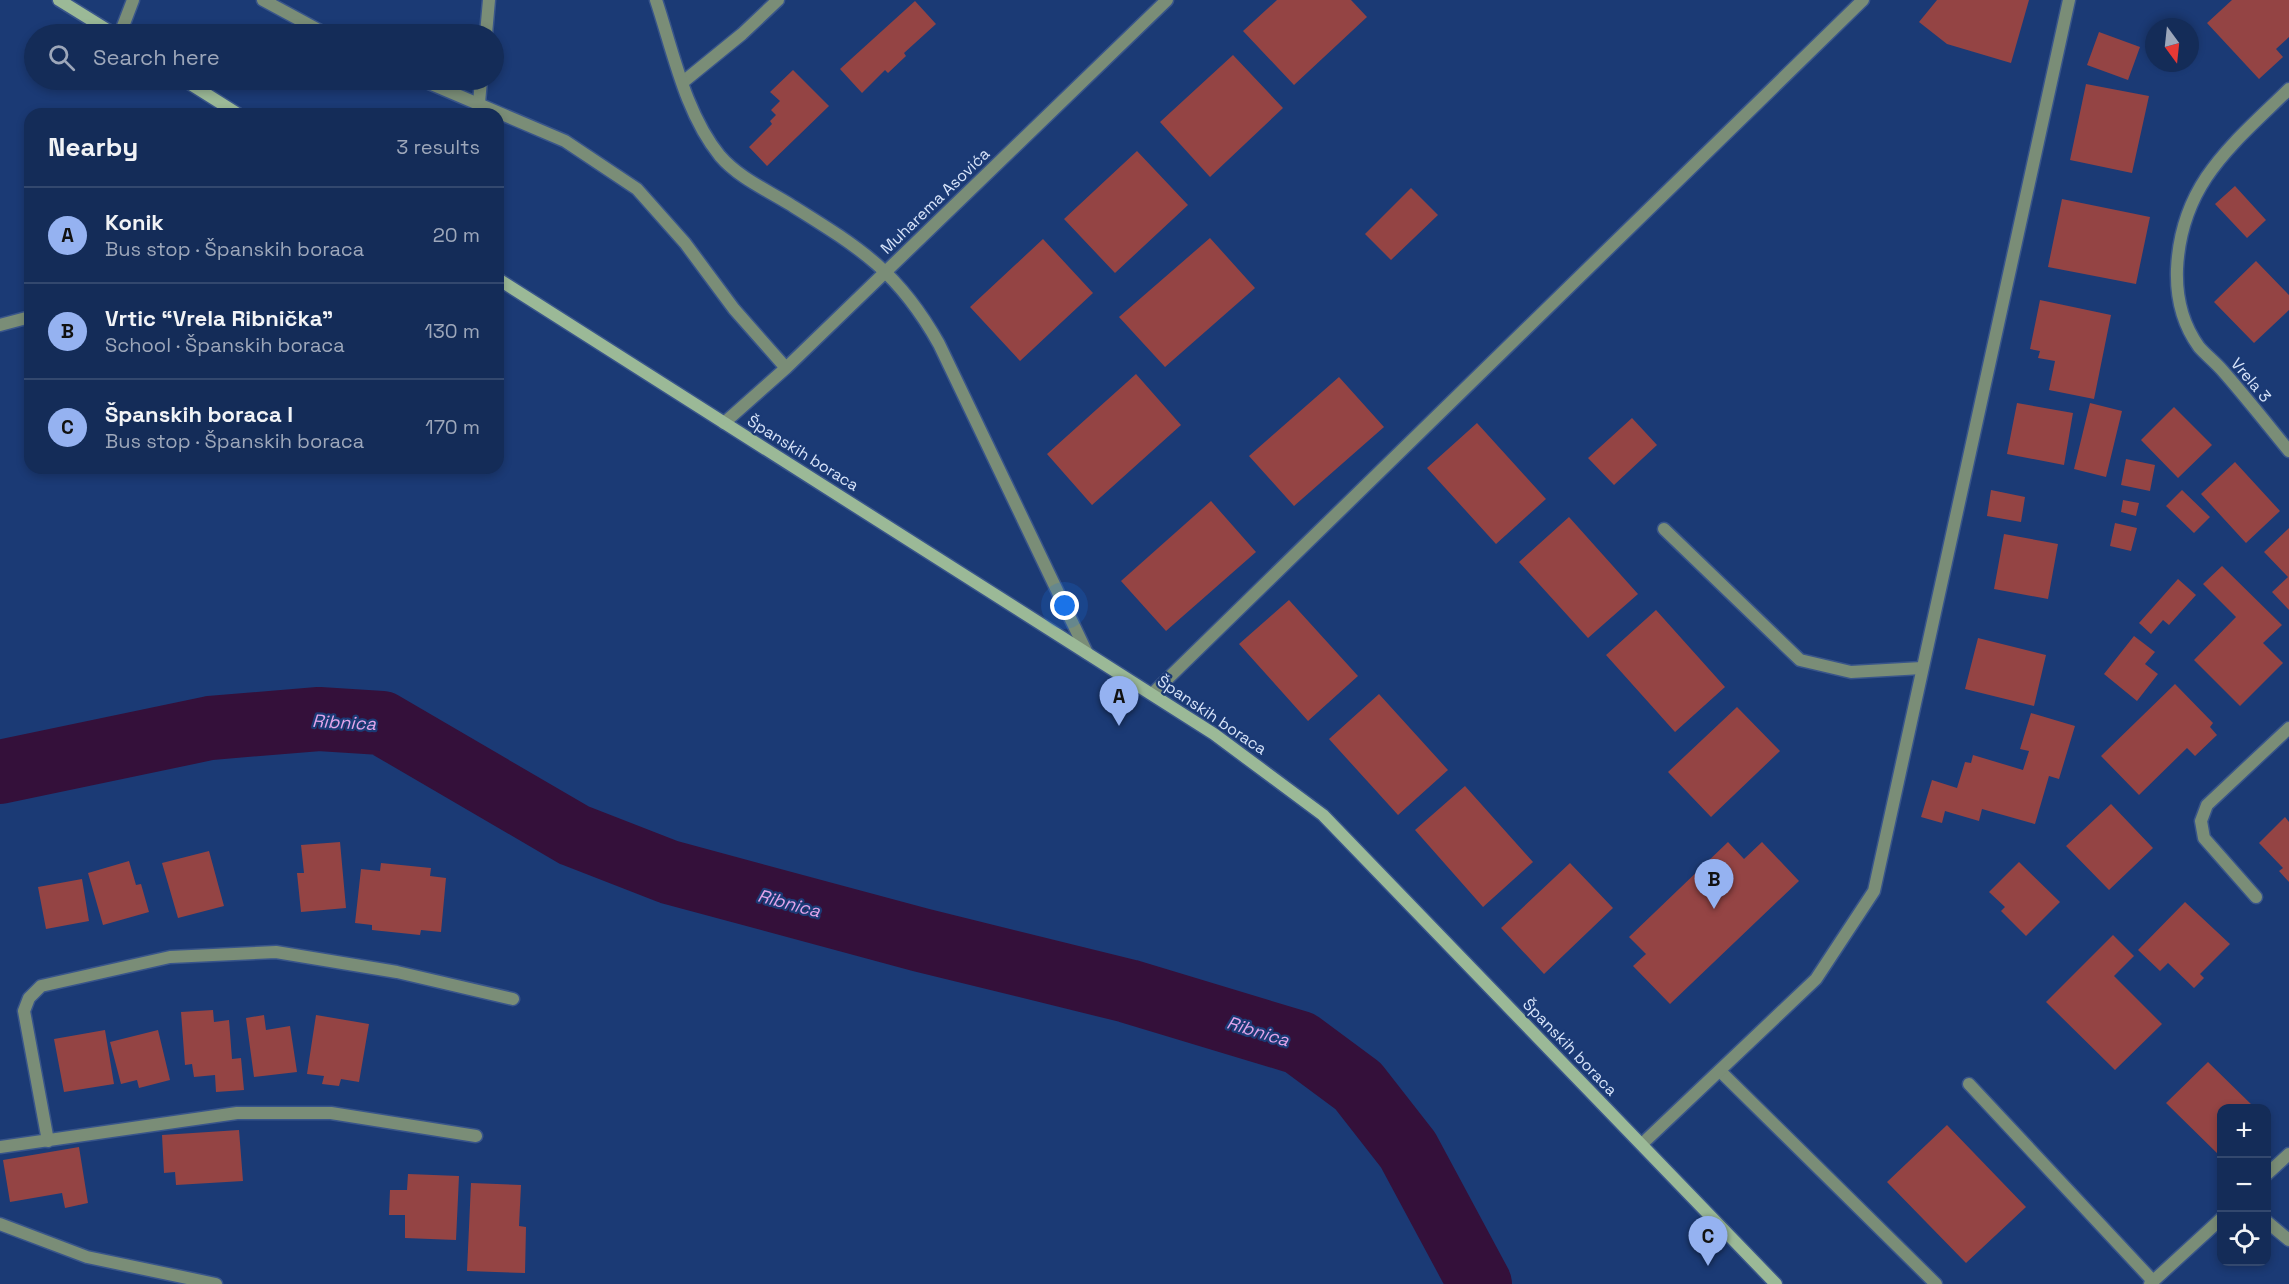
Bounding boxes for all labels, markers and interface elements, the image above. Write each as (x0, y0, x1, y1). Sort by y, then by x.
north arrow (2145, 18, 2199, 72)
search box (24, 24, 504, 90)
icon: search (45, 41, 78, 74)
text: Search here (93, 43, 220, 71)
text: Nearby (48, 130, 138, 164)
text: 3 results (396, 134, 480, 160)
street label: Muharema Asovića (876, 143, 994, 259)
text: Konik (105, 208, 164, 236)
text: A (61, 222, 74, 248)
text: 20 m (433, 222, 480, 248)
text: Bus stop · Španskih boraca (105, 236, 364, 262)
text: Vrtic “Vrela Ribnička” (105, 304, 333, 332)
text: B (61, 318, 74, 344)
text: 130 m (424, 318, 480, 344)
text: School · Španskih boraca (105, 332, 345, 358)
street label: Vrela 3 (2226, 353, 2276, 407)
text: Španskih boraca I (105, 400, 293, 428)
street label: Španskih boraca (743, 410, 863, 496)
text: C (61, 414, 74, 440)
text: 170 m (425, 414, 480, 440)
text: Bus stop · Španskih boraca (105, 428, 364, 454)
your location (1050, 591, 1079, 620)
street label: Španskih boraca (1153, 671, 1271, 759)
pin: A (1100, 676, 1138, 726)
water label: Ribnica (311, 709, 377, 735)
pin: B (1694, 860, 1734, 909)
water label: Ribnica (755, 884, 823, 923)
street label: Španskih boraca (1518, 994, 1622, 1100)
water label: Ribnica (1224, 1011, 1293, 1052)
map controls (2217, 1104, 2271, 1266)
button: + (2217, 1104, 2271, 1158)
button: − (2217, 1158, 2271, 1212)
button: locate (2217, 1212, 2271, 1266)
pin: C (1688, 1216, 1728, 1266)

